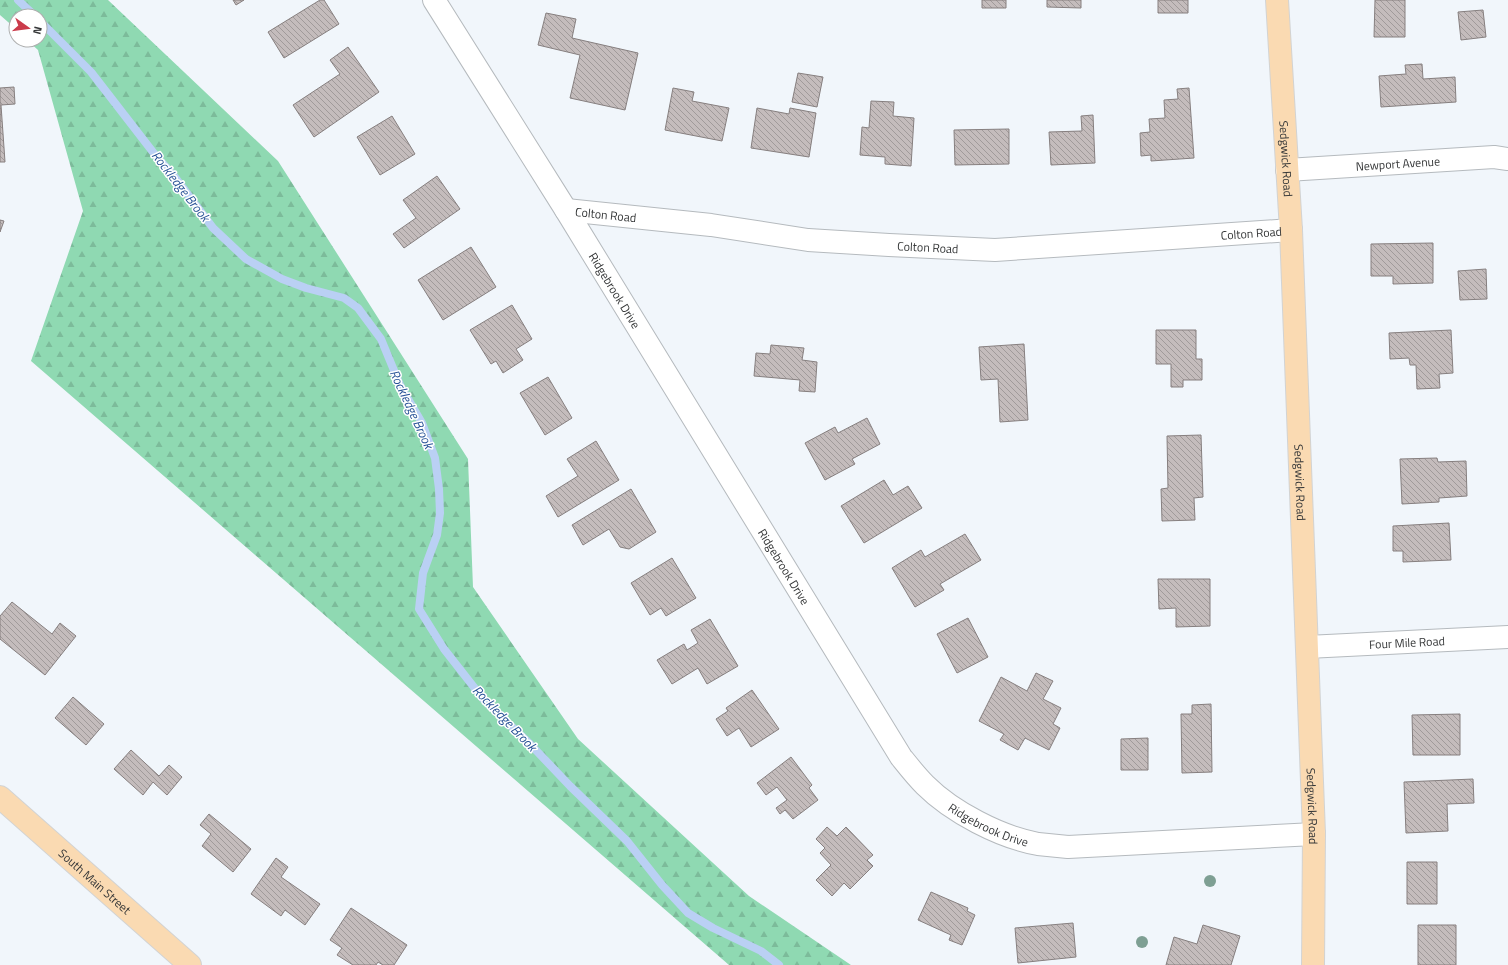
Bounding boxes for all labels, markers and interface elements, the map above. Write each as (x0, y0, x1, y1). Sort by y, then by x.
north arrow (8, 8, 48, 48)
text: N (29, 25, 46, 36)
street label: Sedgwick Road (1275, 120, 1298, 197)
water label: Rockledge Brook (147, 146, 216, 227)
street label: Newport Avenue (1355, 151, 1441, 175)
street label: Colton Road (574, 202, 637, 227)
street label: Colton Road (1220, 221, 1282, 244)
street label: Colton Road (897, 236, 959, 258)
street label: Ridgebrook Drive (584, 248, 646, 332)
water label: Rockledge Brook (385, 366, 440, 454)
street label: Sedgwick Road (1290, 444, 1312, 521)
street label: Ridgebrook Drive (754, 525, 815, 608)
street label: Four Mile Road (1369, 631, 1445, 653)
water label: Rockledge Brook (468, 680, 543, 757)
street label: Sedgwick Road (1302, 768, 1324, 844)
street label: Ridgebrook Drive (945, 798, 1031, 851)
street label: South Main Street (55, 844, 136, 919)

